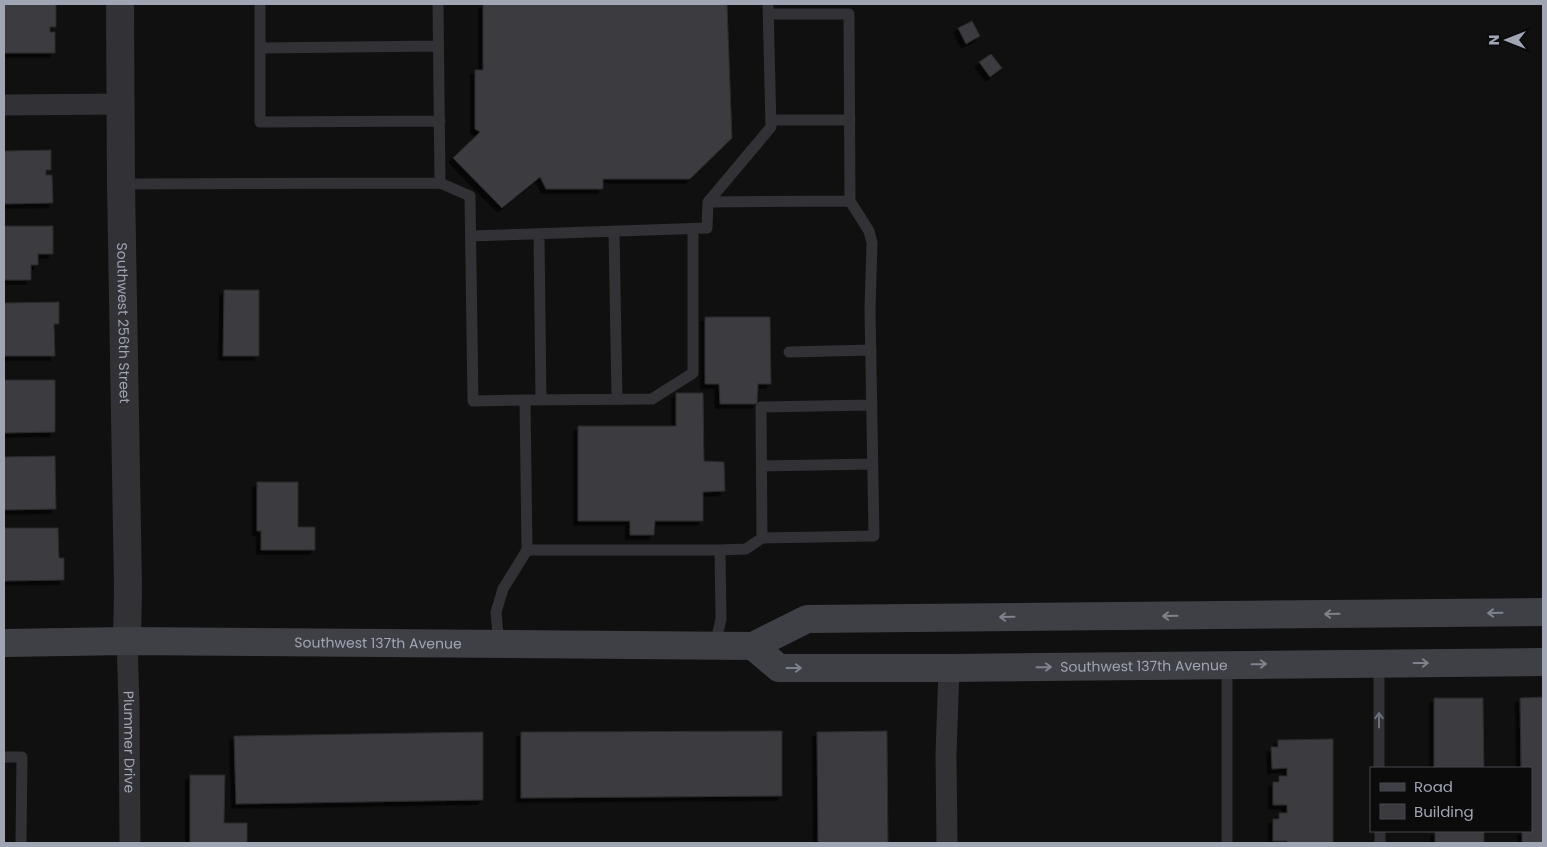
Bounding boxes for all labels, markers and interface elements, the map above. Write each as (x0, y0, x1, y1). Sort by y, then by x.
north arrow (1482, 15, 1532, 65)
text: N (1484, 35, 1504, 45)
street label: Southwest 256th Street (112, 242, 135, 404)
one-way arrow (1487, 608, 1503, 618)
one-way arrow (1324, 609, 1340, 619)
one-way arrow (1162, 611, 1178, 621)
one-way arrow (999, 613, 1015, 622)
street label: Southwest 137th Avenue (294, 632, 462, 654)
street label: Southwest 137th Avenue (1060, 655, 1228, 677)
one-way arrow (1413, 658, 1429, 667)
one-way arrow (1251, 660, 1267, 669)
one-way arrow (1036, 662, 1052, 672)
one-way arrow (786, 663, 802, 673)
street label: Plummer Drive (119, 691, 140, 793)
one-way arrow (1374, 712, 1384, 728)
legend (1370, 767, 1532, 832)
text: Road (1414, 776, 1453, 797)
text: Building (1414, 801, 1474, 822)

